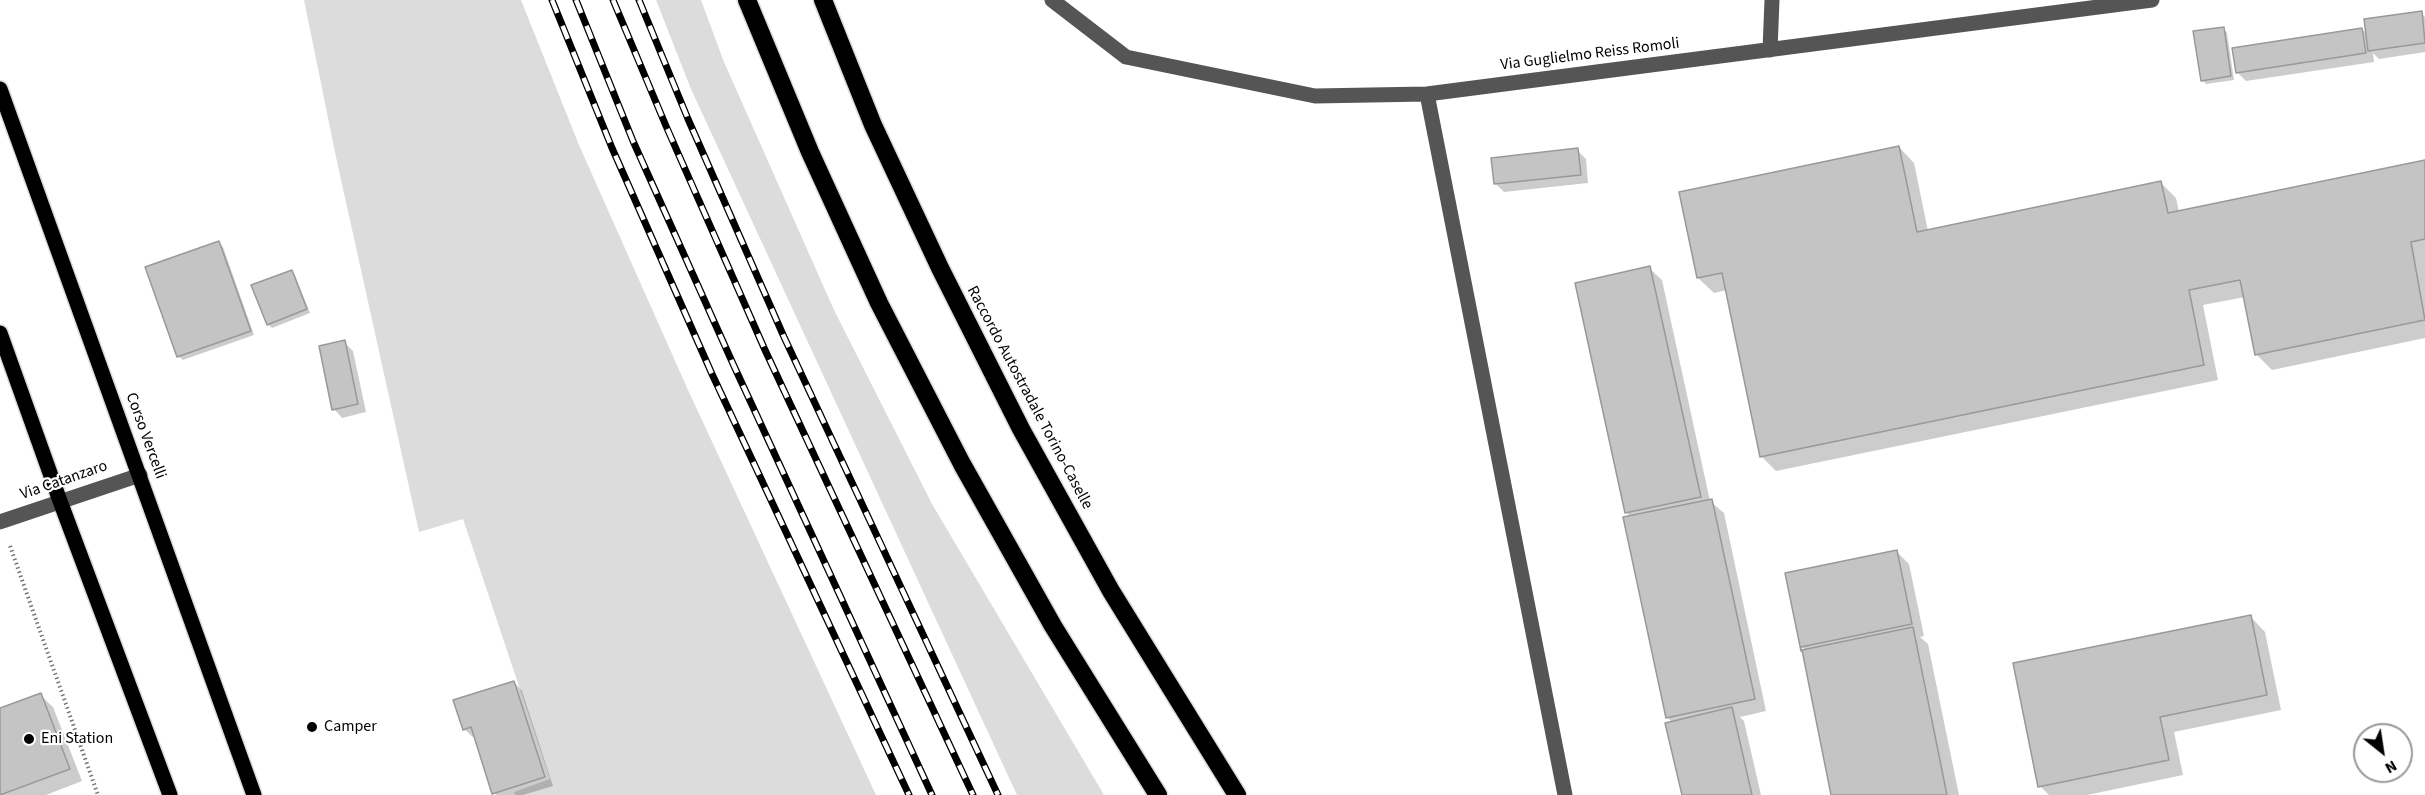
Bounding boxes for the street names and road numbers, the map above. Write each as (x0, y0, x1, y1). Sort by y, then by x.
street label: Via Guglielmo Reiss Romoli (1499, 34, 1681, 76)
street label: Raccordo Autostradale Torino-Caselle (962, 283, 1096, 513)
street label: Corso Vercelli (121, 390, 169, 482)
street label: Via Catanzaro (18, 457, 110, 505)

